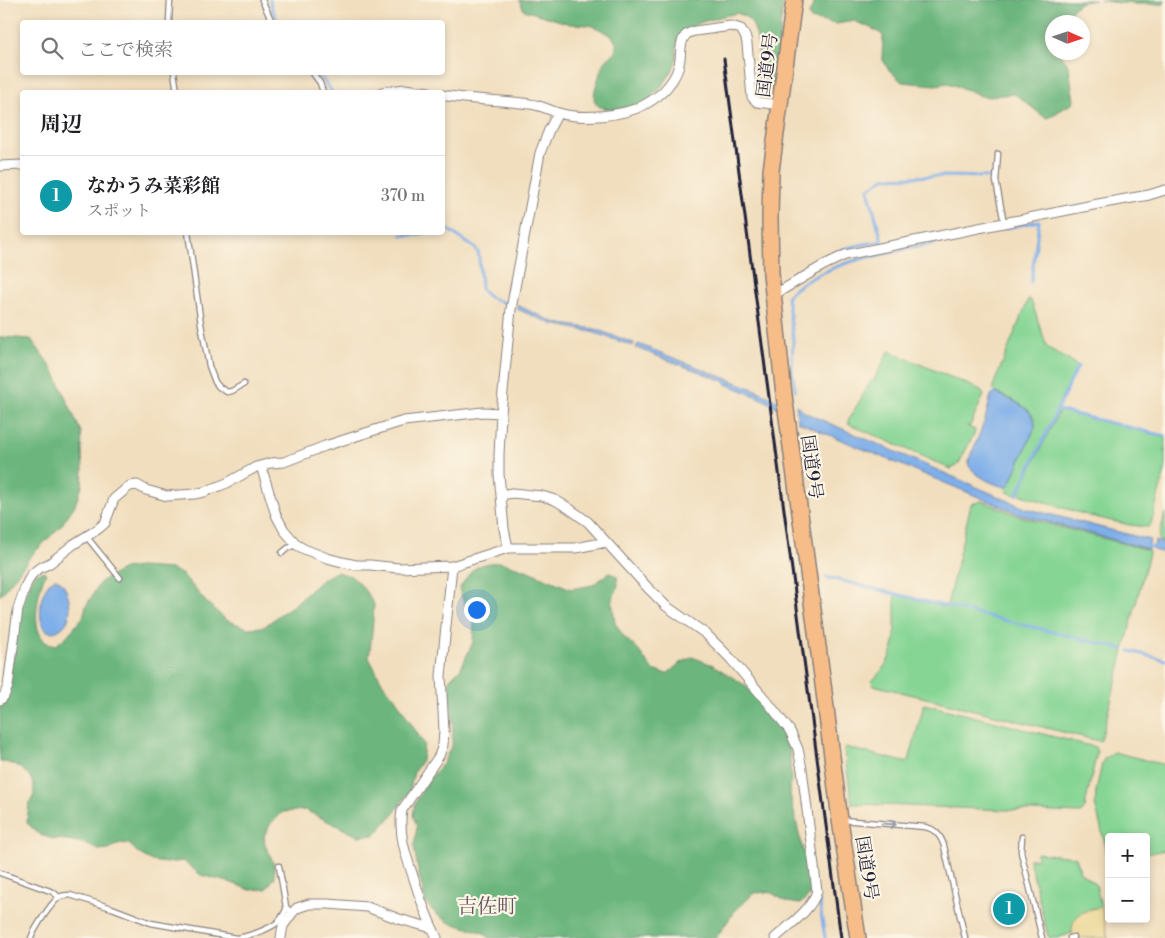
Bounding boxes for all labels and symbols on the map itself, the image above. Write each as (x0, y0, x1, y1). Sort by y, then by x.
north arrow (1045, 15, 1090, 60)
street label: 国道9号 (752, 31, 783, 99)
street label: 国道9号 (796, 433, 827, 501)
your location (464, 597, 490, 623)
one-way arrow (881, 819, 897, 828)
street label: 国道9号 (850, 834, 883, 902)
pin: 1 (993, 890, 1025, 928)
district label: 吉佐町 (457, 895, 517, 920)

